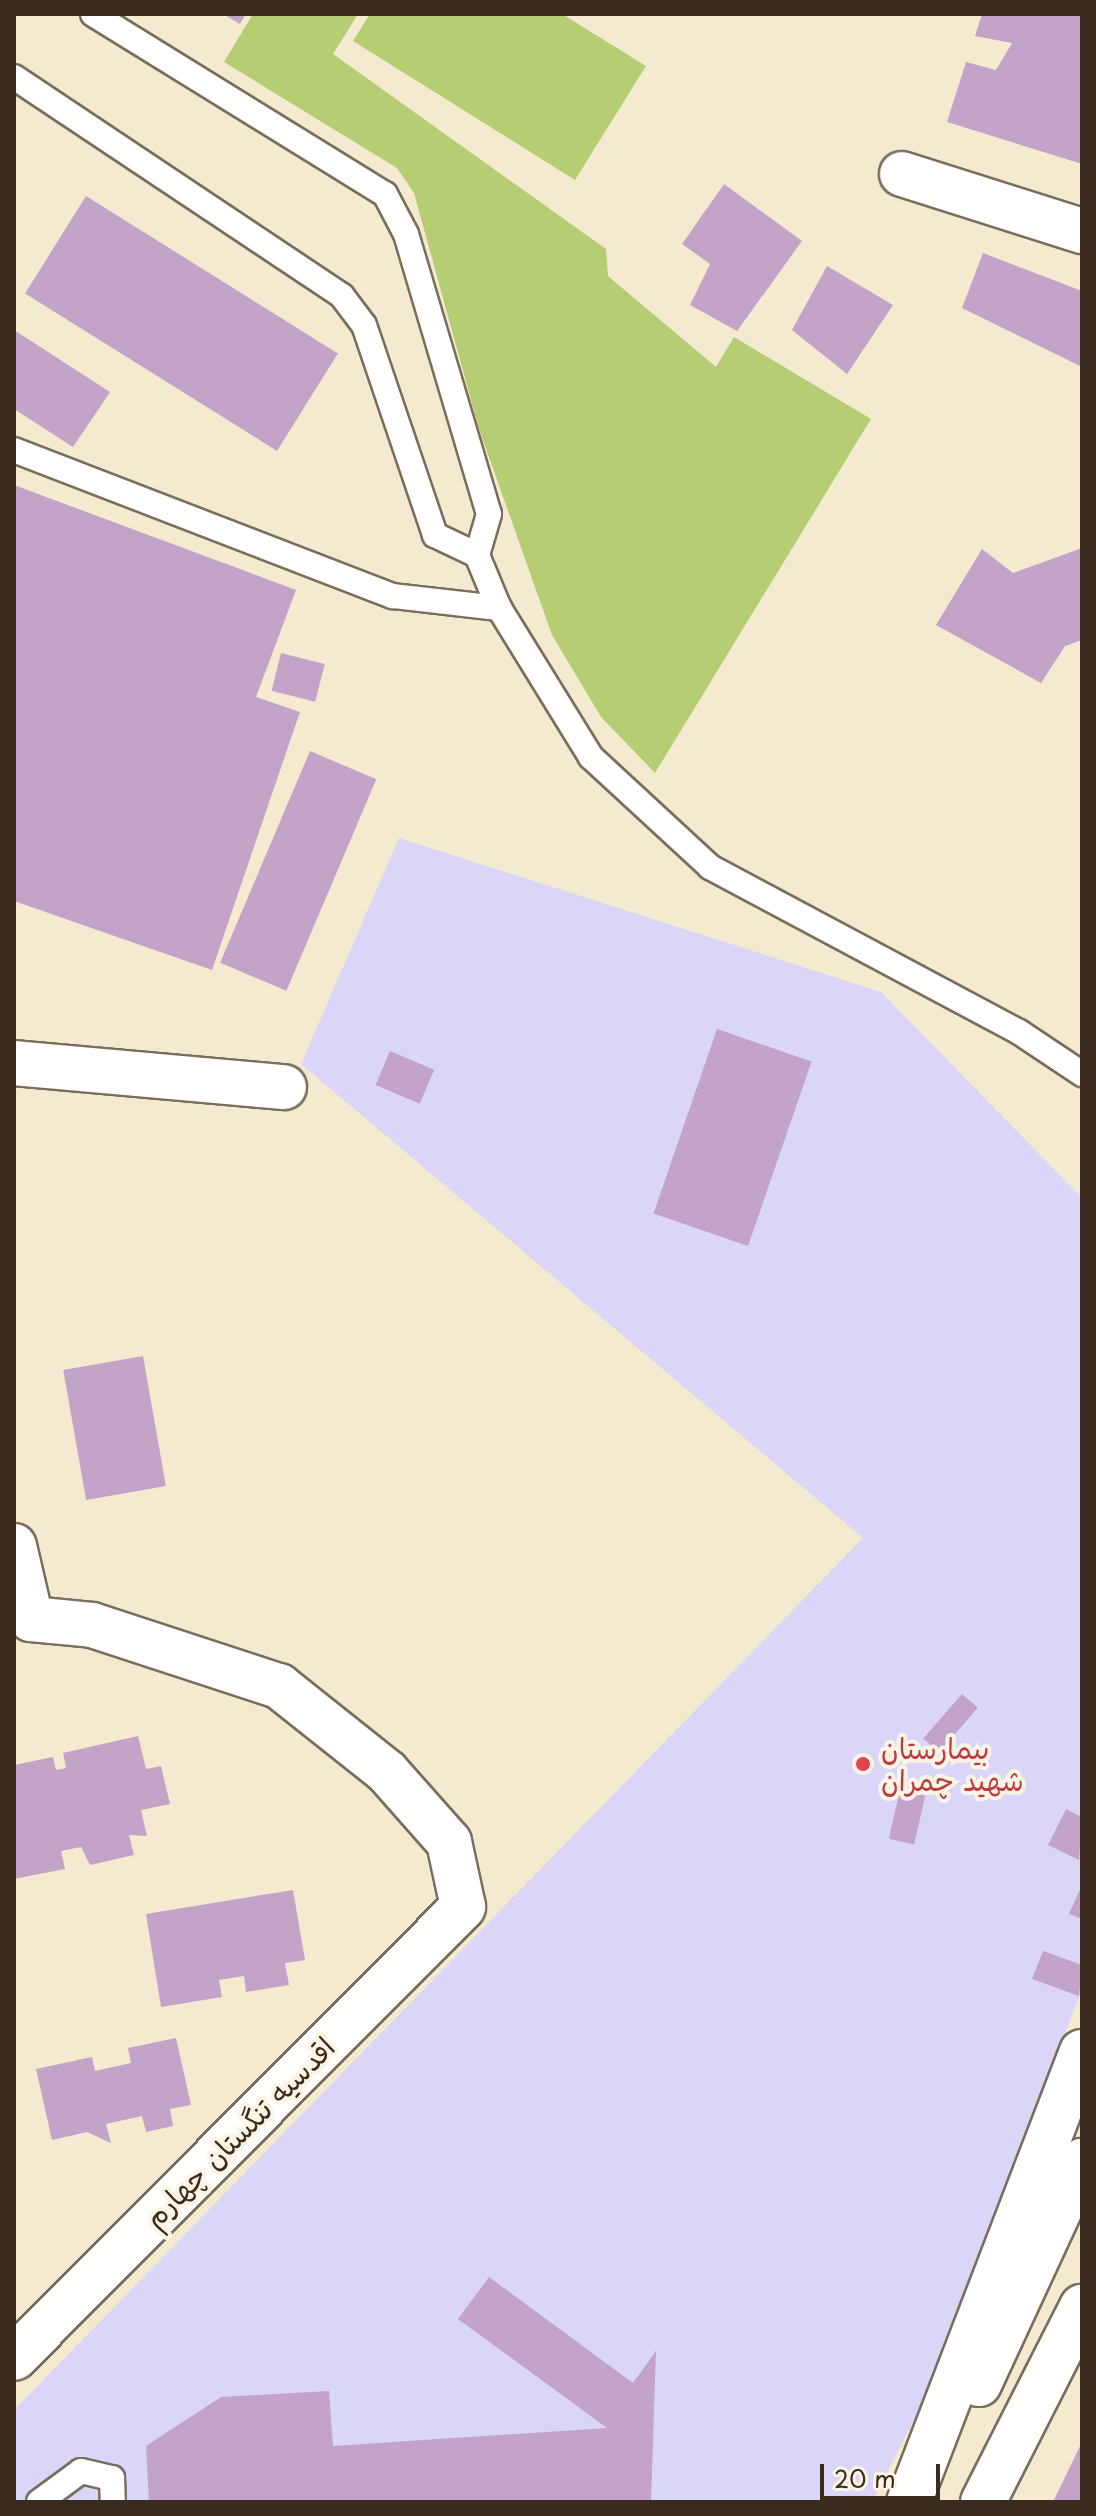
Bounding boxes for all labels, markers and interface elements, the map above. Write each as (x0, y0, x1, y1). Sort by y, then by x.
place label: بیمارستان شهید چمران (881, 1731, 1024, 1797)
marker: بیمارستان شهید چمران (852, 1753, 874, 1775)
street label: اقدسیه تنگستان چهارم (137, 2030, 341, 2234)
scale bar (824, 2448, 944, 2498)
text: 20 m (834, 2460, 896, 2496)

